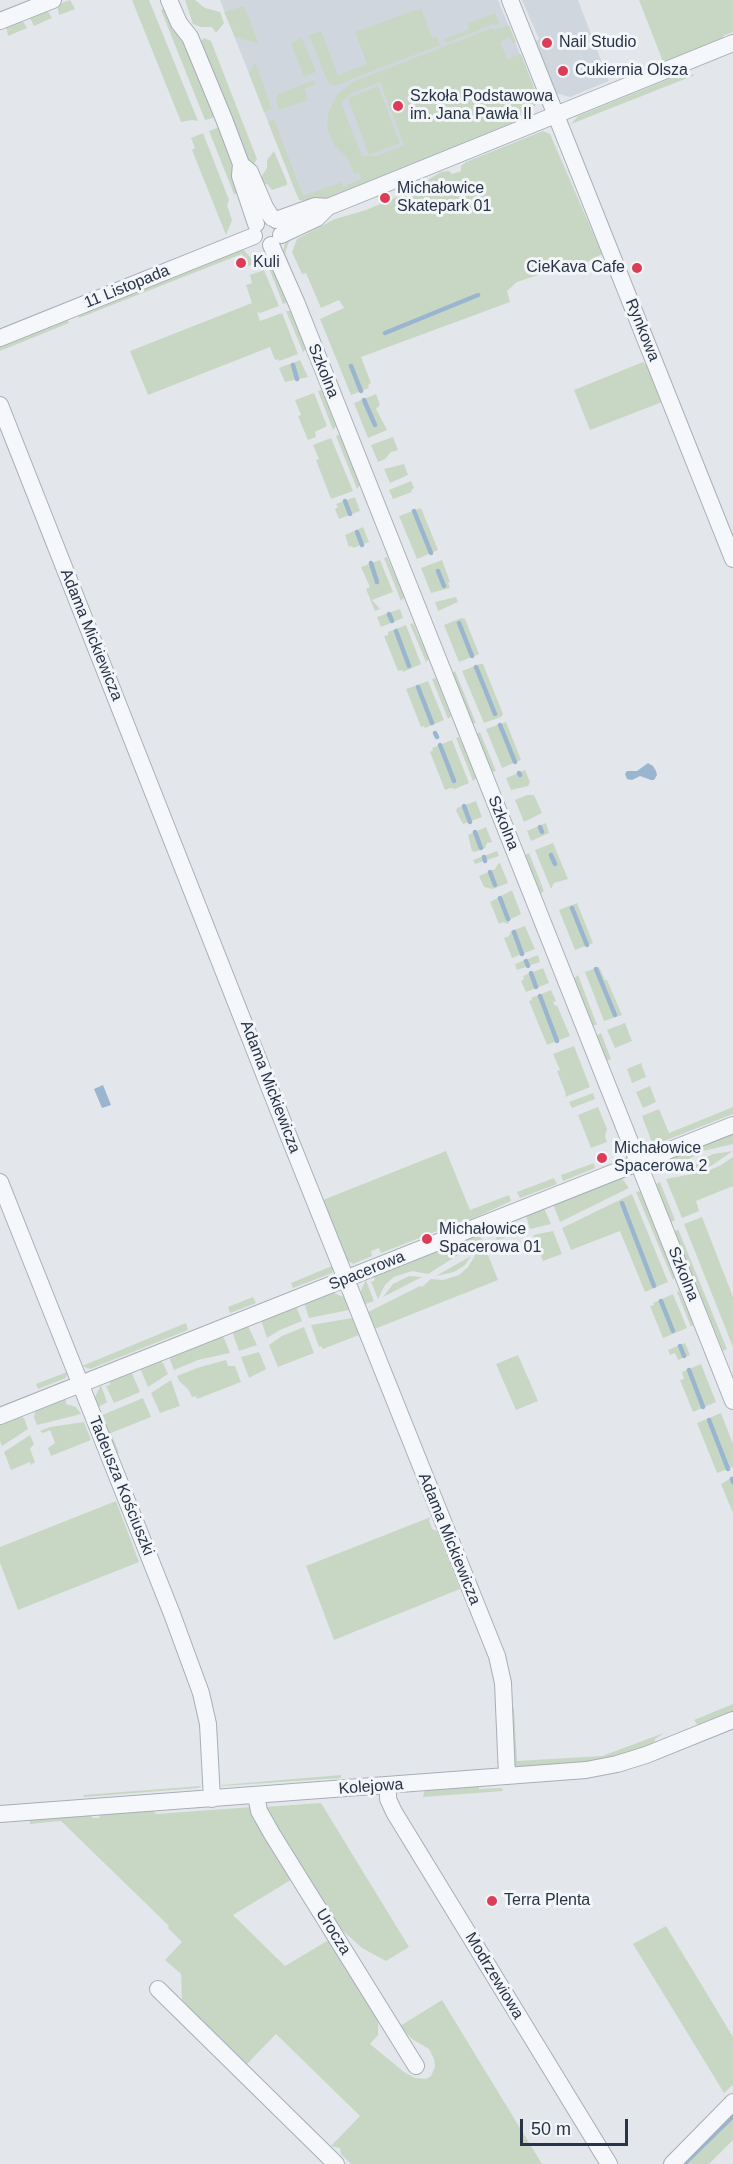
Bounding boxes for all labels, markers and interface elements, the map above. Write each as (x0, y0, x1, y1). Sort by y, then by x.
place label: Nail Studio (559, 33, 636, 53)
marker: Nail Studio (540, 36, 554, 50)
place label: Cukiernia Olsza (575, 61, 688, 81)
marker: Cukiernia Olsza (556, 64, 570, 78)
place label: Szkoła Podstawowa im. Jana Pawła II (410, 87, 553, 125)
marker: Szkoła Podstawowa im. Jana Pawła II (391, 99, 405, 113)
place label: Michałowice Skatepark 01 (397, 179, 491, 217)
marker: Michałowice Skatepark 01 (378, 191, 392, 205)
place label: Kuli (253, 253, 280, 273)
marker: Kuli (234, 256, 248, 270)
place label: CieKava Cafe (526, 258, 625, 278)
street label: 11 Listopada (81, 261, 173, 313)
marker: CieKava Cafe (630, 261, 644, 275)
street label: Rynkowa (621, 296, 663, 364)
street label: Szkolna (303, 341, 343, 401)
street label: Adama Mickiewicza (56, 566, 126, 704)
street label: Szkolna (483, 793, 523, 853)
street label: Adama Mickiewicza (236, 1018, 304, 1156)
place label: Michałowice Spacerowa 2 (614, 1139, 707, 1177)
marker: Michałowice Spacerowa 2 (595, 1151, 609, 1165)
place label: Michałowice Spacerowa 01 (439, 1220, 541, 1258)
marker: Michałowice Spacerowa 01 (420, 1232, 434, 1246)
street label: Szkolna (663, 1244, 703, 1304)
street label: Spacerowa (326, 1247, 408, 1295)
street label: Tadeusza Kościuszki (84, 1414, 158, 1558)
street label: Adama Mickiewicza (414, 1470, 484, 1608)
street label: Kolejowa (338, 1775, 404, 1799)
place label: Terra Plenta (504, 1891, 590, 1911)
marker: Terra Plenta (485, 1894, 499, 1908)
street label: Urocza (311, 1905, 355, 1959)
street label: Modrzewiowa (461, 1929, 527, 2023)
scale bar (523, 2107, 631, 2145)
text: 50 m (531, 2119, 571, 2139)

